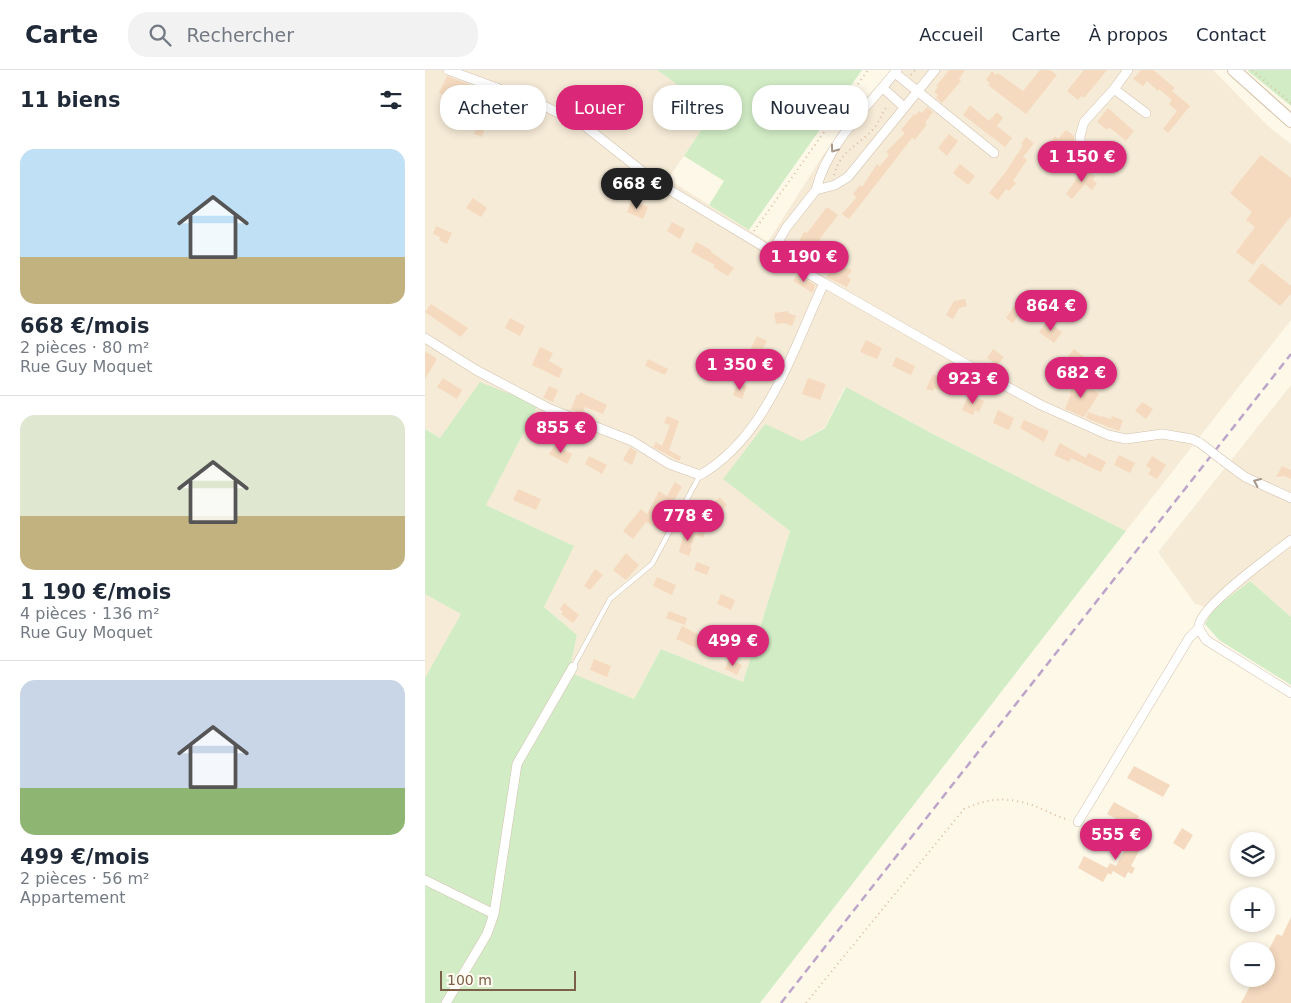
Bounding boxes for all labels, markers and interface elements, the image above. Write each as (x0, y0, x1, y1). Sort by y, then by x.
search box (128, 12, 478, 57)
text: Carte (25, 21, 98, 49)
icon: search (146, 21, 174, 49)
text: Rechercher (186, 24, 294, 46)
text: Accueil (919, 24, 984, 45)
text: Carte (1012, 24, 1061, 45)
text: À propos (1089, 24, 1168, 45)
text: Contact (1196, 24, 1266, 45)
chip: Acheter (440, 85, 546, 130)
chip: Louer (556, 85, 643, 130)
chip: Filtres (653, 85, 742, 130)
chip: Nouveau (752, 85, 868, 130)
icon: filters (377, 86, 405, 114)
text: 11 biens (20, 88, 120, 112)
pin: 1 150 € (1036, 140, 1128, 183)
one-way arrow (831, 143, 840, 153)
text: 1 150 € (1049, 147, 1115, 166)
pin: 668 € (602, 168, 672, 210)
text: 668 € (612, 174, 662, 193)
icon: home (168, 182, 258, 272)
pin: 1 190 € (758, 240, 850, 283)
text: 1 190 € (771, 247, 837, 266)
pin: 864 € (1016, 290, 1086, 332)
text: 864 € (1026, 296, 1076, 315)
text: 668 €/mois (20, 314, 149, 338)
text: 2 pièces · 80 m² (20, 338, 149, 357)
pin: 1 350 € (694, 348, 786, 391)
text: 1 350 € (707, 355, 773, 374)
pin: 682 € (1046, 356, 1116, 399)
text: Rue Guy Moquet (20, 357, 153, 376)
pin: 923 € (938, 362, 1008, 405)
text: 682 € (1056, 363, 1106, 382)
text: 923 € (948, 369, 998, 388)
pin: 855 € (526, 412, 596, 454)
text: 855 € (536, 418, 586, 437)
icon: home (168, 447, 258, 537)
one-way arrow (1253, 478, 1262, 489)
pin: 778 € (653, 500, 723, 542)
text: 778 € (663, 506, 713, 525)
text: 1 190 €/mois (20, 580, 171, 604)
text: 4 pièces · 136 m² (20, 604, 160, 623)
text: Rue Guy Moquet (20, 623, 153, 642)
pin: 499 € (698, 624, 768, 667)
text: 499 € (708, 631, 758, 650)
icon: home (168, 712, 258, 802)
pin: 555 € (1081, 818, 1151, 861)
text: 555 € (1091, 825, 1141, 844)
map controls (1230, 832, 1275, 987)
button: layers (1230, 832, 1275, 877)
text: 499 €/mois (20, 845, 149, 869)
text: 2 pièces · 56 m² (20, 869, 149, 888)
button: + (1230, 887, 1275, 932)
text: Appartement (20, 888, 126, 907)
button: − (1230, 942, 1275, 987)
scale bar (440, 968, 576, 991)
text: 100 m (447, 972, 492, 988)

